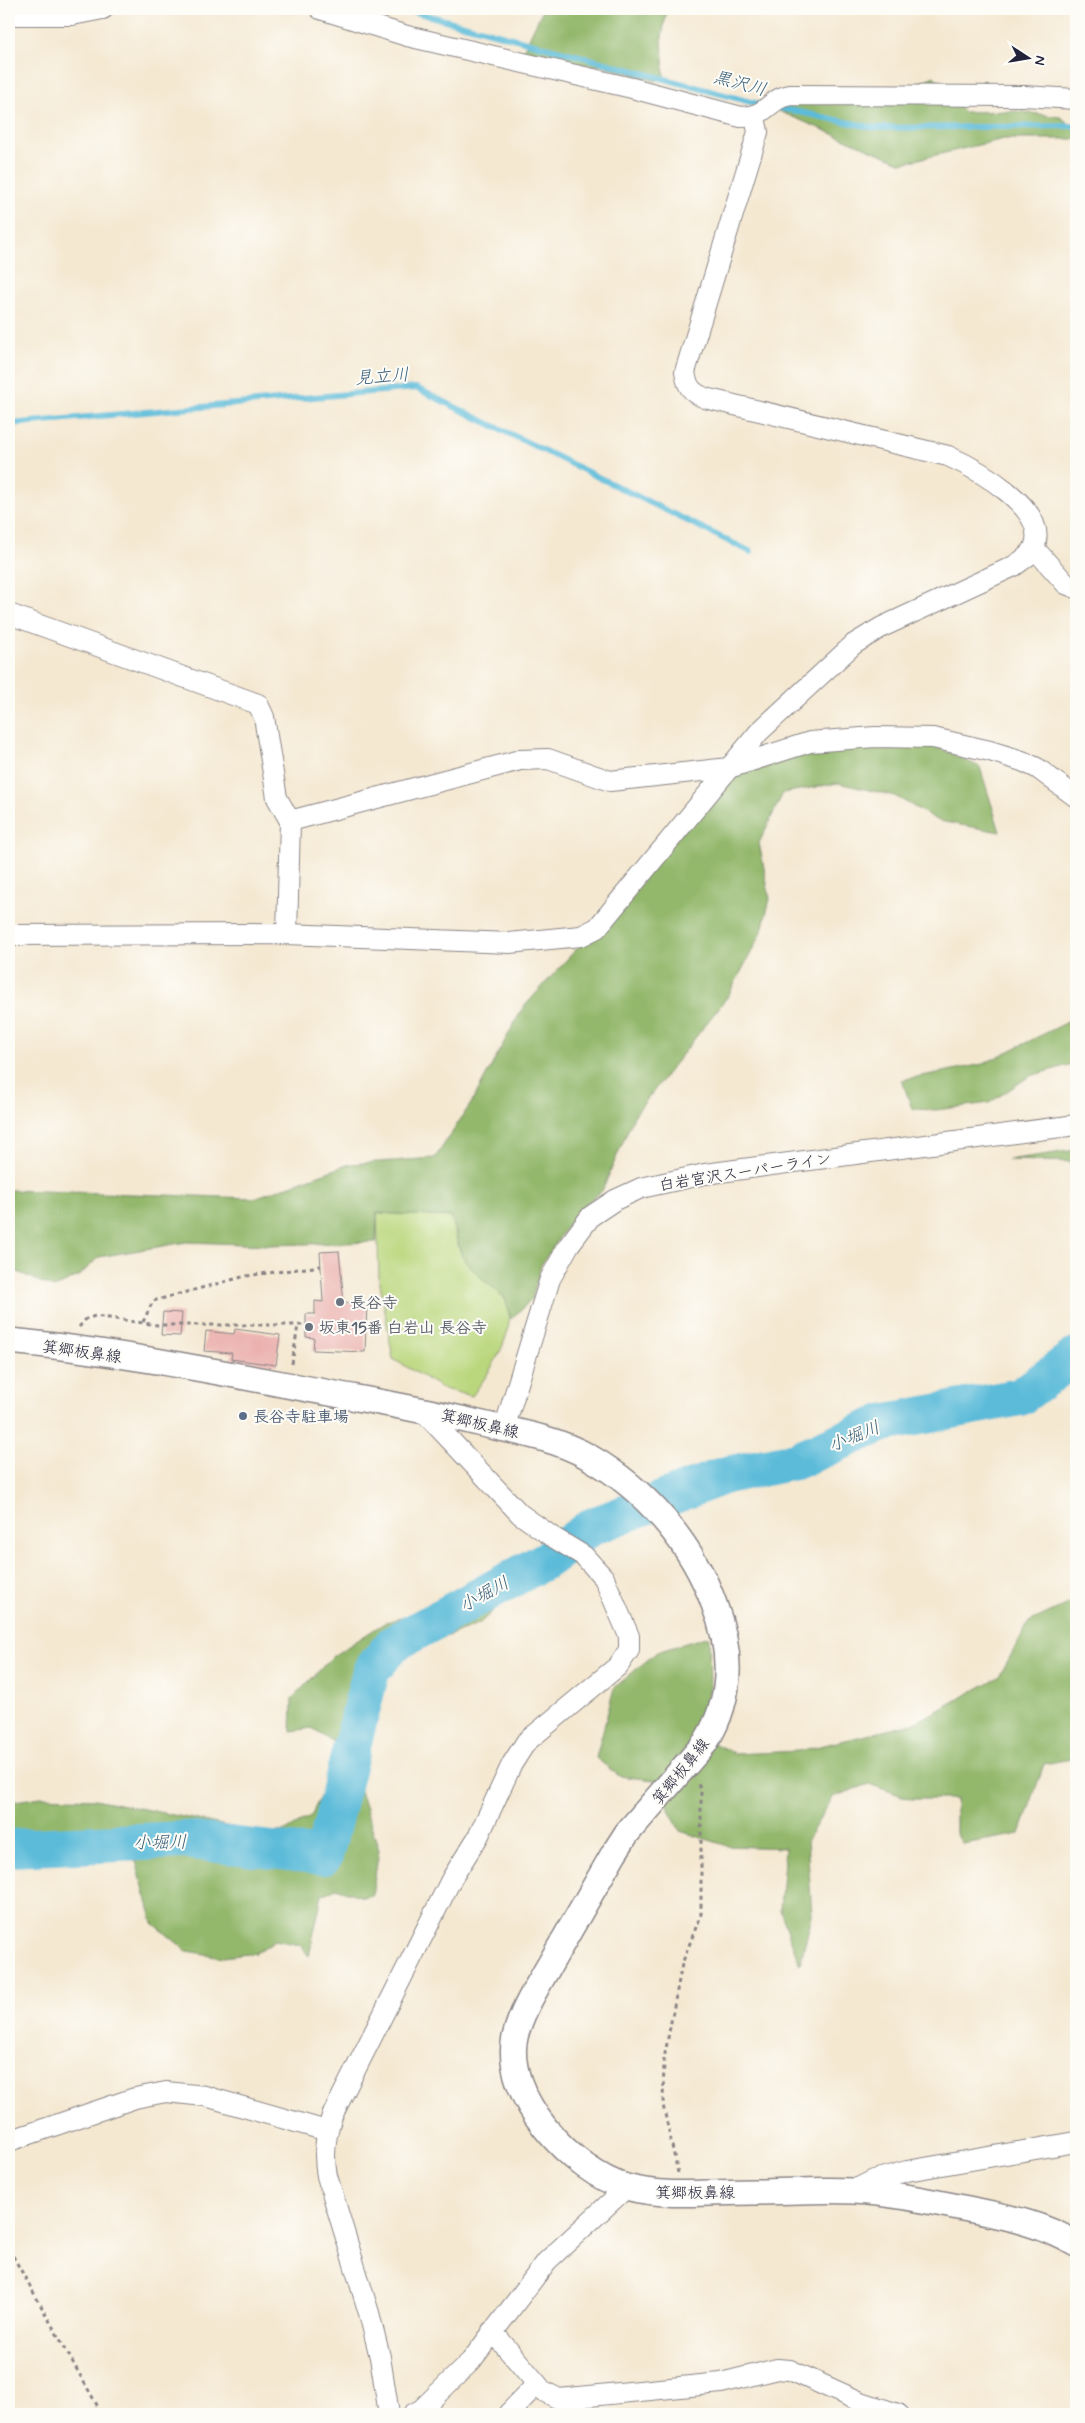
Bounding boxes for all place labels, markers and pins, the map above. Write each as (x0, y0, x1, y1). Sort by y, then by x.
place label: 長谷寺 (350, 1293, 398, 1314)
marker: 長谷寺 (334, 1296, 346, 1308)
place label: 坂東15番 白岩山 長谷寺 (319, 1318, 487, 1339)
marker: 坂東15番 白岩山 長谷寺 (303, 1321, 315, 1333)
place label: 長谷寺駐車場 (253, 1407, 349, 1428)
marker: 長谷寺駐車場 (237, 1410, 249, 1422)

